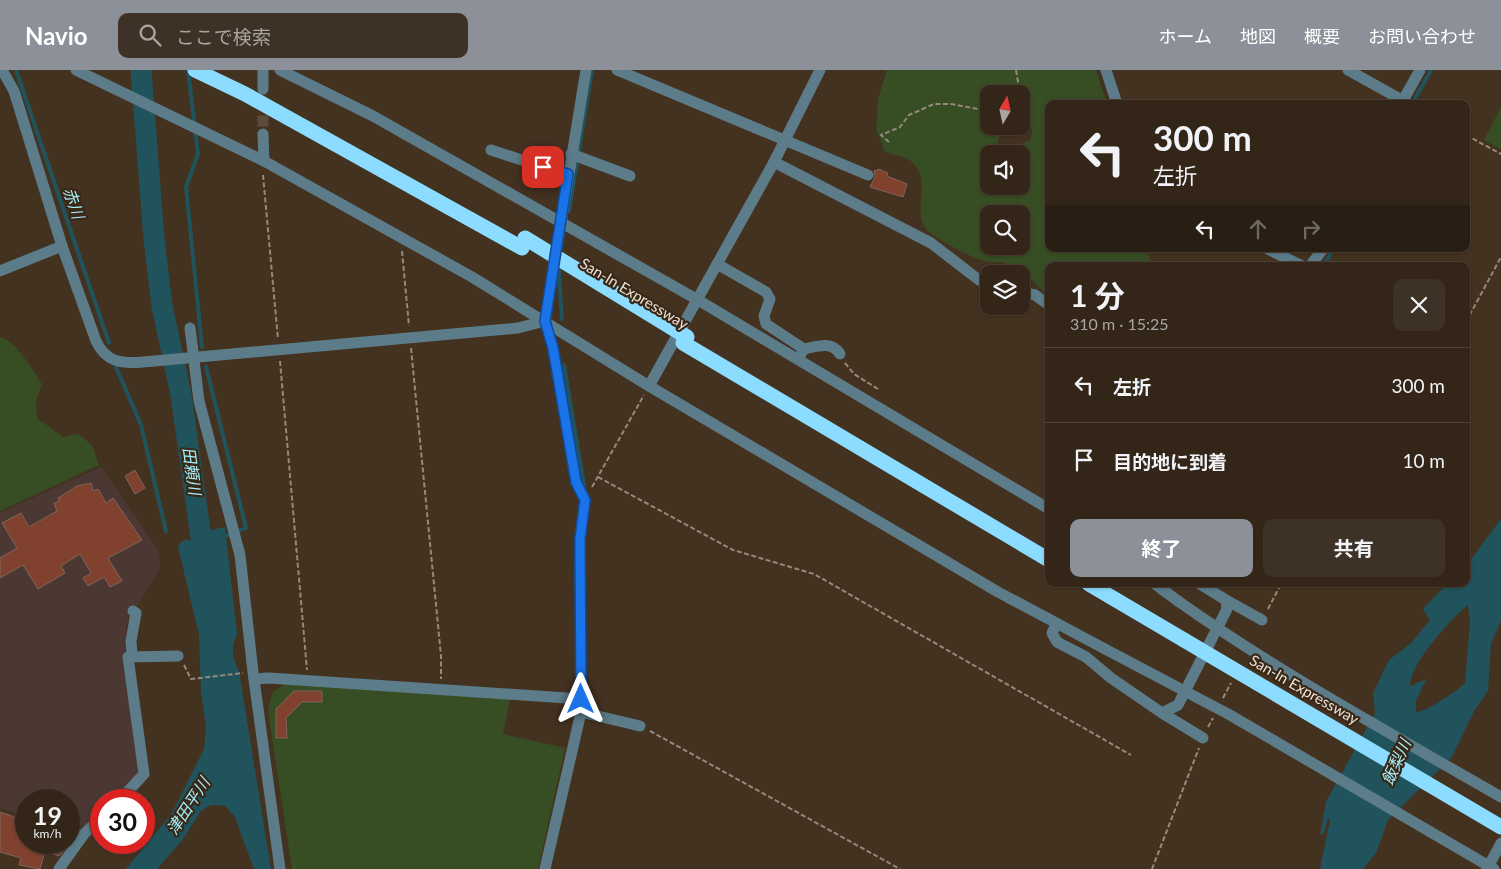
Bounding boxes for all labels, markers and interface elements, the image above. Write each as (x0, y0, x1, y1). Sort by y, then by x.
search box (118, 13, 468, 58)
text: Navio (25, 21, 88, 50)
icon: search (136, 21, 164, 49)
text: ここで検索 (176, 25, 271, 48)
text: ホーム (1159, 25, 1212, 47)
text: 地図 (1240, 25, 1276, 47)
text: 概要 (1304, 25, 1340, 47)
text: お問い合わせ (1368, 25, 1476, 47)
north arrow (980, 85, 1030, 135)
map controls (980, 85, 1030, 315)
text: 300 m (1153, 116, 1252, 158)
icon: left (1070, 120, 1135, 185)
button: sound (980, 145, 1030, 195)
pin (522, 146, 564, 188)
icon: arrive (529, 153, 557, 181)
text: 左折 (1153, 162, 1197, 189)
water label: 赤川 (60, 185, 89, 223)
button: search (980, 205, 1030, 255)
icon: left (1191, 215, 1219, 243)
icon: ahead (1244, 215, 1272, 243)
icon: right (1297, 215, 1325, 243)
street label: San-In Expressway (577, 254, 692, 333)
button: layers (980, 265, 1030, 315)
text: 1 分 (1070, 277, 1125, 313)
button: close (1393, 279, 1445, 331)
text: 310 m · 15:25 (1070, 314, 1169, 333)
icon: left (1070, 371, 1098, 399)
text: 300 m (1391, 374, 1445, 397)
text: 左折 (1113, 375, 1151, 398)
water label: 田頼川 (180, 446, 206, 498)
icon: arrive (1070, 446, 1098, 474)
text: 10 m (1402, 449, 1445, 472)
text: 目的地に到着 (1113, 450, 1227, 473)
button: 終了 (1070, 519, 1253, 577)
button: 共有 (1263, 519, 1445, 577)
street label: San-In Expressway (1247, 651, 1363, 728)
position arrow (554, 672, 606, 724)
water label: 飯梨川 (1377, 734, 1415, 788)
water label: 津田平川 (162, 772, 214, 838)
speed limit sign: 30 (90, 789, 155, 854)
text: 19 (33, 800, 62, 830)
text: km/h (33, 826, 62, 841)

